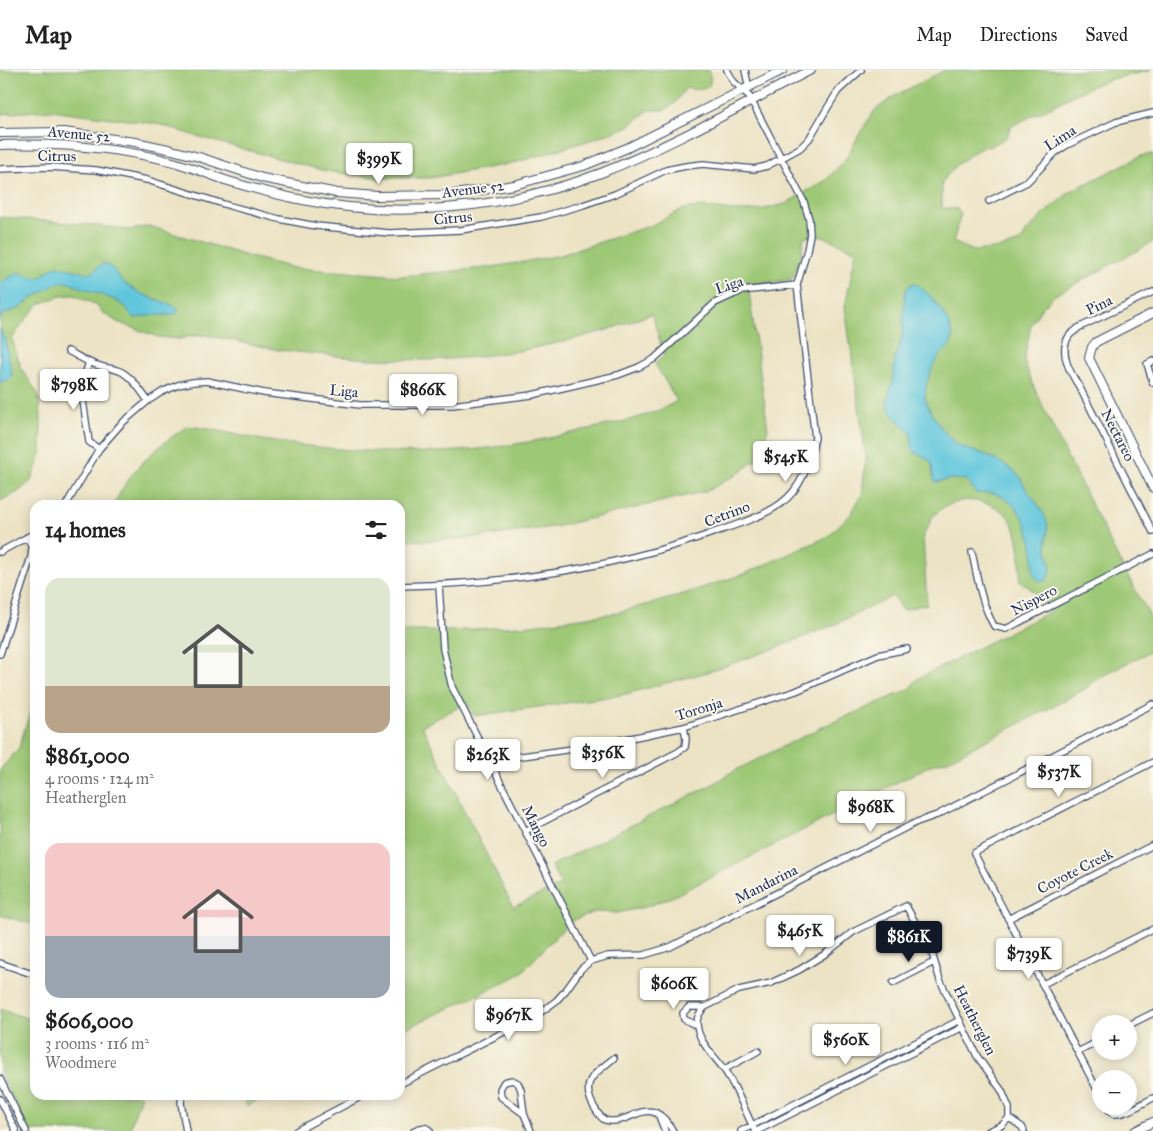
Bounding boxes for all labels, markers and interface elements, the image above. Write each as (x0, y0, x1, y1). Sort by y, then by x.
text: Map (25, 20, 72, 50)
text: Map (916, 24, 952, 46)
text: Directions (980, 24, 1057, 46)
text: Saved (1085, 24, 1128, 46)
street label: Lima (1041, 121, 1080, 155)
street label: Avenue 52 (46, 122, 112, 146)
pin: $399K (344, 142, 414, 185)
street label: Citrus (37, 147, 77, 165)
text: $399K (357, 149, 401, 168)
street label: Avenue 52 (440, 176, 506, 202)
street label: Citrus (433, 207, 473, 229)
street label: Liga (713, 272, 746, 298)
street label: Pina (1083, 291, 1116, 319)
pin: $798K (39, 368, 109, 411)
pin: $866K (388, 374, 458, 416)
text: $798K (51, 375, 97, 394)
text: $866K (400, 380, 446, 399)
street label: Liga (329, 381, 360, 401)
street label: Nectareo (1097, 406, 1139, 464)
pin: $545K (751, 440, 821, 483)
text: $545K (764, 447, 808, 466)
street label: Cetrino (702, 497, 753, 531)
icon: filters (362, 516, 390, 544)
text: 14 homes (45, 517, 126, 543)
street label: Nispero (1008, 581, 1060, 619)
icon: home (173, 611, 263, 701)
street label: Toronja (673, 693, 725, 725)
pin: $356K (568, 736, 638, 779)
pin: $263K (453, 738, 523, 781)
text: $861,000 (45, 743, 130, 769)
text: $356K (582, 743, 625, 762)
text: $263K (466, 745, 510, 764)
pin: $537K (1024, 756, 1094, 798)
text: $537K (1037, 762, 1081, 781)
text: 4 rooms · 124 m² (45, 769, 154, 788)
text: Heatherglen (45, 788, 126, 807)
pin: $968K (836, 790, 906, 833)
text: $968K (848, 797, 894, 816)
street label: Mango (518, 802, 554, 850)
street label: Coyote Creek (1034, 844, 1116, 898)
street label: Mandarina (732, 860, 801, 907)
icon: home (173, 876, 263, 966)
pin: $465K (765, 914, 835, 957)
pin: $861K (874, 920, 944, 963)
text: $465K (777, 921, 823, 940)
text: $861K (887, 927, 931, 946)
pin: $739K (994, 938, 1064, 980)
text: $739K (1007, 944, 1051, 963)
pin: $606K (639, 968, 709, 1010)
text: $606K (651, 974, 697, 993)
street label: Heatherglen (950, 982, 1000, 1058)
pin: $967K (474, 998, 544, 1041)
text: $967K (486, 1005, 532, 1024)
text: $606,000 (45, 1008, 133, 1034)
map controls (1092, 1015, 1137, 1115)
button: + (1092, 1015, 1137, 1060)
pin: $560K (811, 1024, 881, 1066)
text: $560K (823, 1030, 869, 1049)
text: 3 rooms · 116 m² (45, 1034, 149, 1053)
text: Woodmere (45, 1053, 117, 1072)
button: − (1092, 1070, 1137, 1115)

